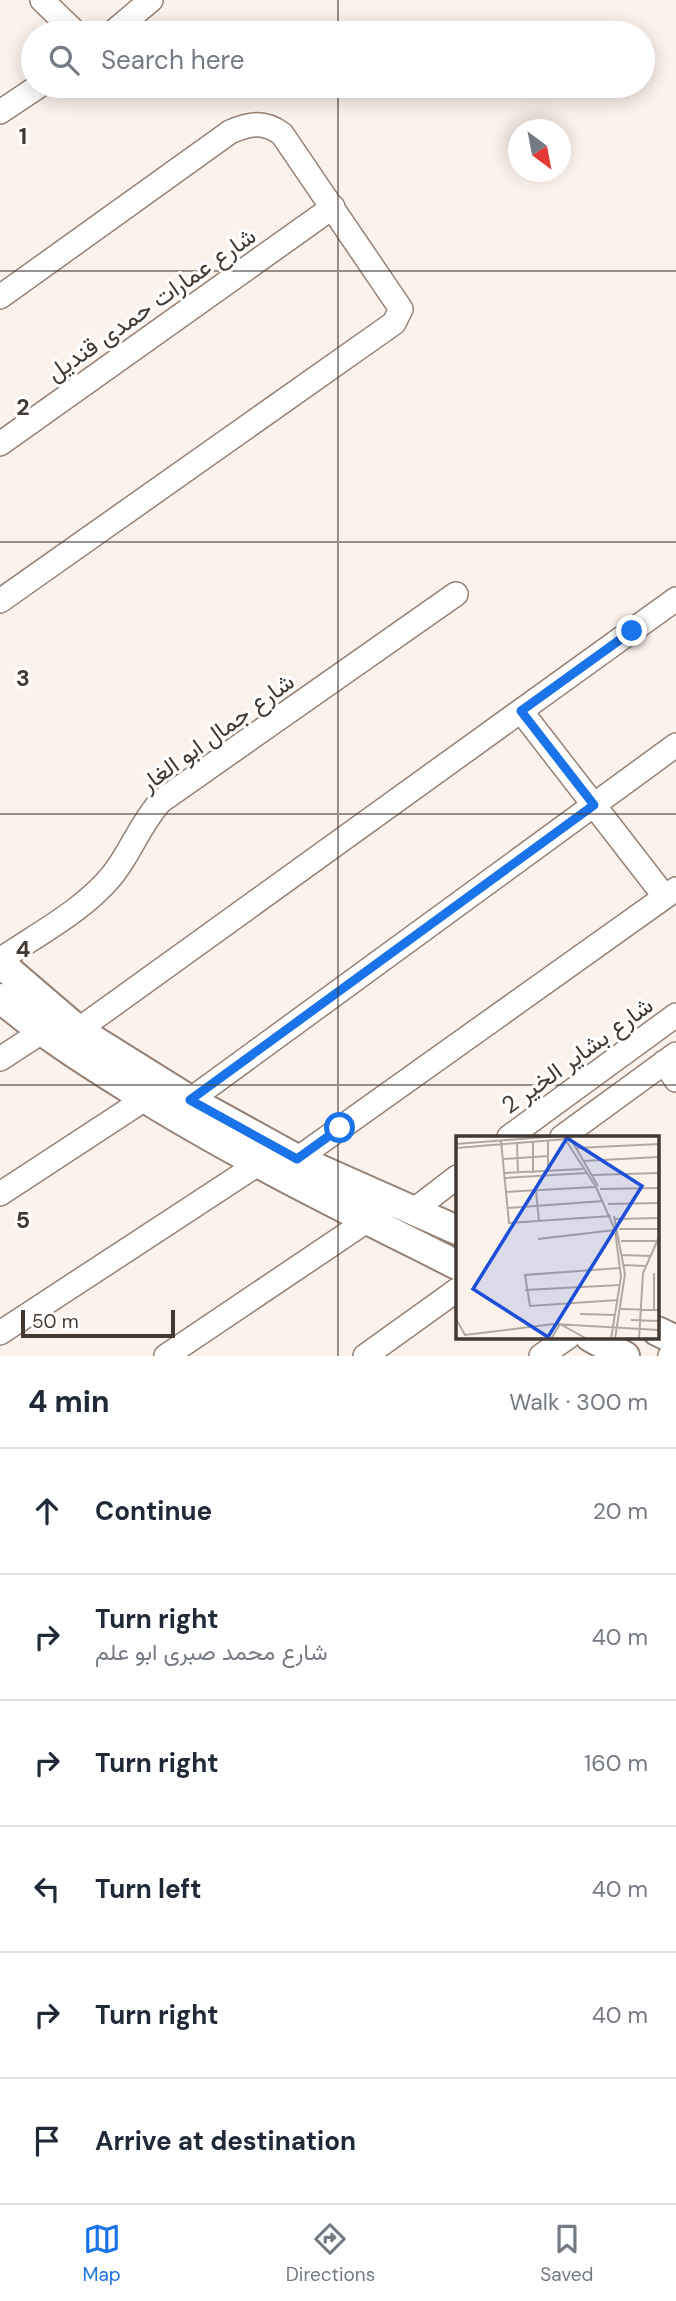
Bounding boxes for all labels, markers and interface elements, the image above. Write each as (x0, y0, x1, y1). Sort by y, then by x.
search box (21, 21, 655, 98)
icon: search (45, 41, 83, 79)
text: Search here (101, 43, 244, 77)
north arrow (508, 119, 571, 182)
text: 1 (19, 121, 27, 151)
street label: شارع عمارات حمدى قنديل (40, 220, 262, 389)
text: 2 (16, 392, 30, 422)
route end (616, 615, 647, 646)
text: 3 (16, 663, 30, 693)
street label: شارع جمال ابو الغار (133, 666, 301, 800)
text: 4 (16, 934, 31, 964)
street label: شارع بشاير الخير 2 (495, 990, 660, 1121)
route start (324, 1112, 355, 1143)
inset map (456, 1136, 658, 1338)
text: 5 (16, 1205, 30, 1235)
scale bar (21, 1307, 175, 1339)
text: 50 m (32, 1309, 79, 1334)
text: 4 min (28, 1382, 110, 1421)
text: Walk · 300 m (509, 1387, 648, 1417)
icon: ahead (28, 1492, 66, 1530)
text: Continue (95, 1494, 212, 1528)
text: 20 m (593, 1496, 648, 1526)
text: Turn right (95, 1602, 219, 1636)
icon: right (28, 1618, 66, 1656)
text: 40 m (592, 1622, 648, 1652)
text: شارع محمد صبرى ابو علم (95, 1637, 328, 1667)
icon: right (28, 1744, 66, 1782)
text: Turn right (95, 1746, 219, 1780)
text: 160 m (584, 1748, 648, 1778)
icon: left (28, 1870, 66, 1908)
text: Turn left (95, 1872, 202, 1906)
text: 40 m (592, 1874, 648, 1904)
icon: right (28, 1996, 66, 2034)
text: Turn right (95, 1998, 219, 2032)
text: 40 m (592, 2000, 648, 2030)
icon: arrive (28, 2122, 66, 2160)
text: Arrive at destination (95, 2124, 356, 2158)
tab: Map (83, 2220, 121, 2287)
tab: Directions (286, 2220, 375, 2287)
tab: Saved (540, 2220, 593, 2287)

